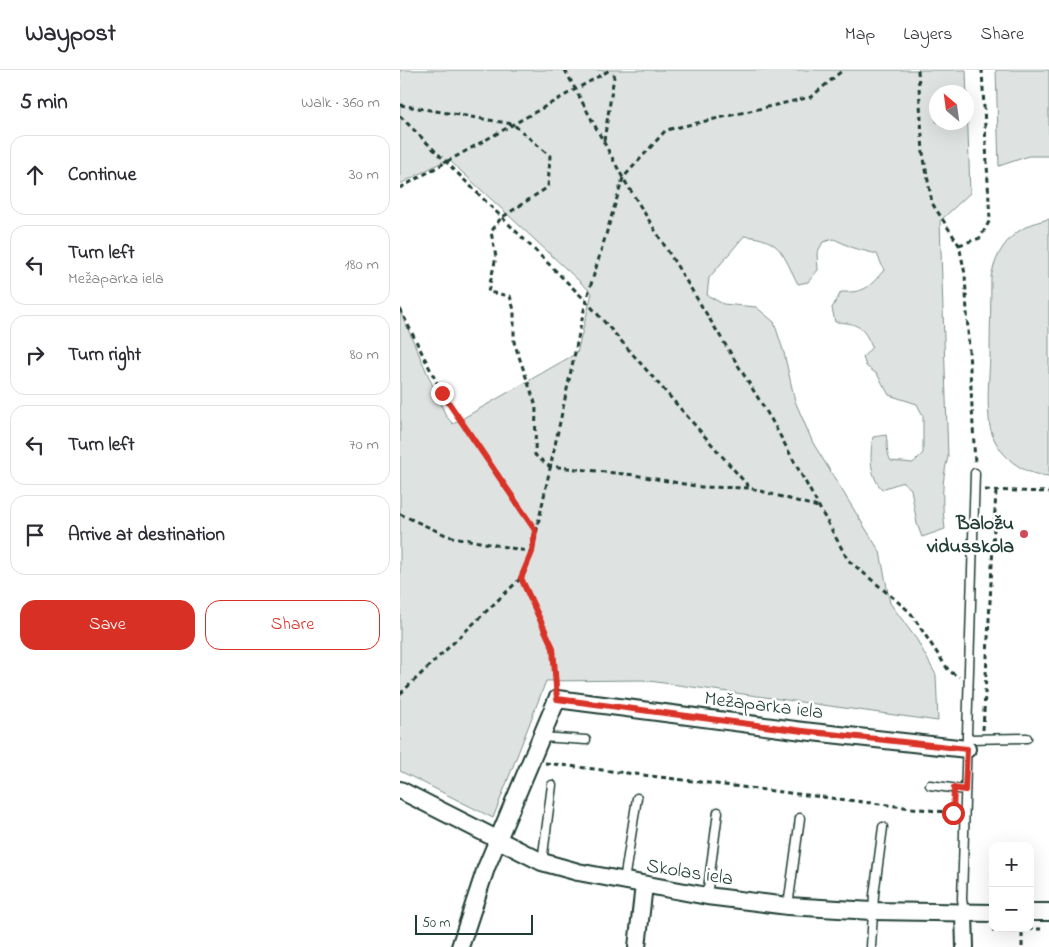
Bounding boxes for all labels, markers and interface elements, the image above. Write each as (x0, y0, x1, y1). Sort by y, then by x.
text: Waypost (25, 17, 116, 52)
text: Map (845, 22, 875, 48)
text: Layers (903, 22, 953, 48)
text: Share (981, 22, 1024, 48)
north arrow (929, 85, 974, 130)
text: 5 min (20, 88, 68, 118)
text: Walk · 360 m (301, 91, 380, 115)
icon: ahead (21, 161, 49, 189)
text: Continue (68, 162, 136, 189)
text: 30 m (349, 163, 379, 187)
text: Turn left (68, 240, 135, 267)
icon: left (21, 251, 49, 279)
text: 180 m (345, 253, 379, 277)
text: Mežaparka iela (68, 267, 164, 291)
icon: right (21, 341, 49, 369)
text: Turn right (68, 342, 141, 369)
text: 80 m (350, 343, 379, 367)
route end (431, 382, 454, 405)
icon: left (21, 431, 49, 459)
text: Turn left (68, 432, 135, 459)
text: 70 m (349, 433, 379, 457)
place label: Baložu vidusskola (926, 510, 1014, 562)
icon: arrive (21, 521, 49, 549)
text: Arrive at destination (68, 522, 225, 549)
marker: Baložu vidusskola (1018, 528, 1030, 540)
button: Save (20, 600, 195, 650)
button: Share (205, 600, 380, 650)
street label: Mežaparka iela (703, 685, 825, 728)
route start (942, 802, 965, 825)
map controls (989, 842, 1034, 932)
button: + (989, 842, 1034, 887)
street label: Skolas iela (644, 852, 735, 895)
button: − (989, 887, 1034, 932)
scale bar (415, 912, 532, 935)
text: 50 m (422, 913, 450, 934)

